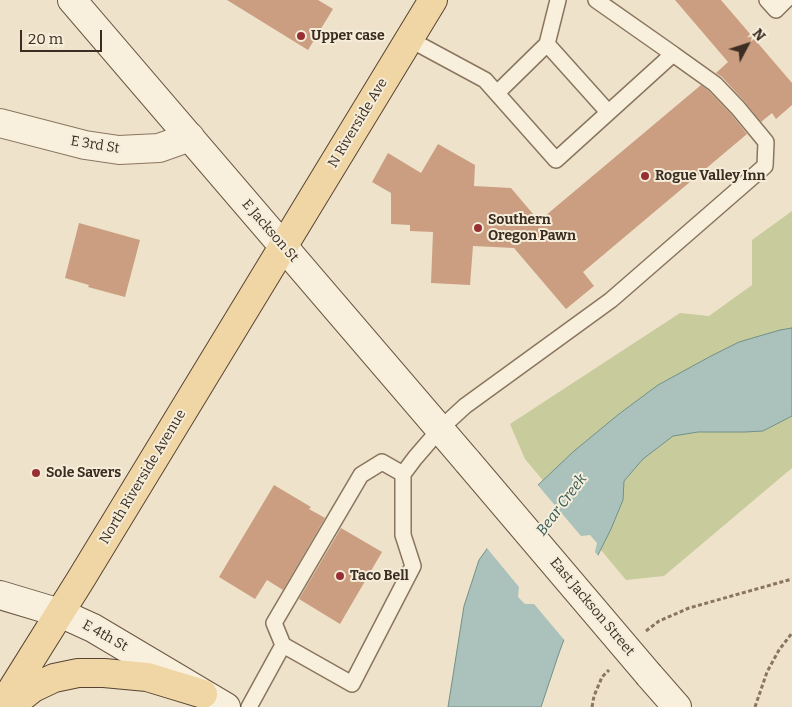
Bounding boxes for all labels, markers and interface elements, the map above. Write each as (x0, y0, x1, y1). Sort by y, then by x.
scale bar (22, 20, 105, 52)
north arrow (722, 20, 772, 70)
text: N (749, 25, 769, 45)
place label: Upper case (311, 28, 385, 44)
text: 20 m (28, 30, 63, 48)
marker: Upper case (295, 30, 307, 42)
street label: N Riverside Ave (325, 75, 391, 171)
street label: E 3rd St (69, 133, 121, 157)
place label: Rogue Valley Inn (655, 168, 766, 184)
marker: Rogue Valley Inn (639, 170, 651, 182)
street label: E Jackson St (238, 196, 302, 266)
place label: Southern Oregon Pawn (488, 212, 576, 244)
marker: Southern Oregon Pawn (472, 222, 484, 234)
street label: North Riverside Avenue (96, 407, 190, 547)
place label: Sole Savers (46, 465, 121, 481)
marker: Sole Savers (30, 467, 42, 479)
water label: Bear Creek (533, 471, 591, 539)
street label: East Jackson Street (546, 554, 638, 660)
place label: Taco Bell (350, 568, 409, 584)
marker: Taco Bell (334, 570, 346, 582)
street label: E 4th St (79, 617, 131, 655)

